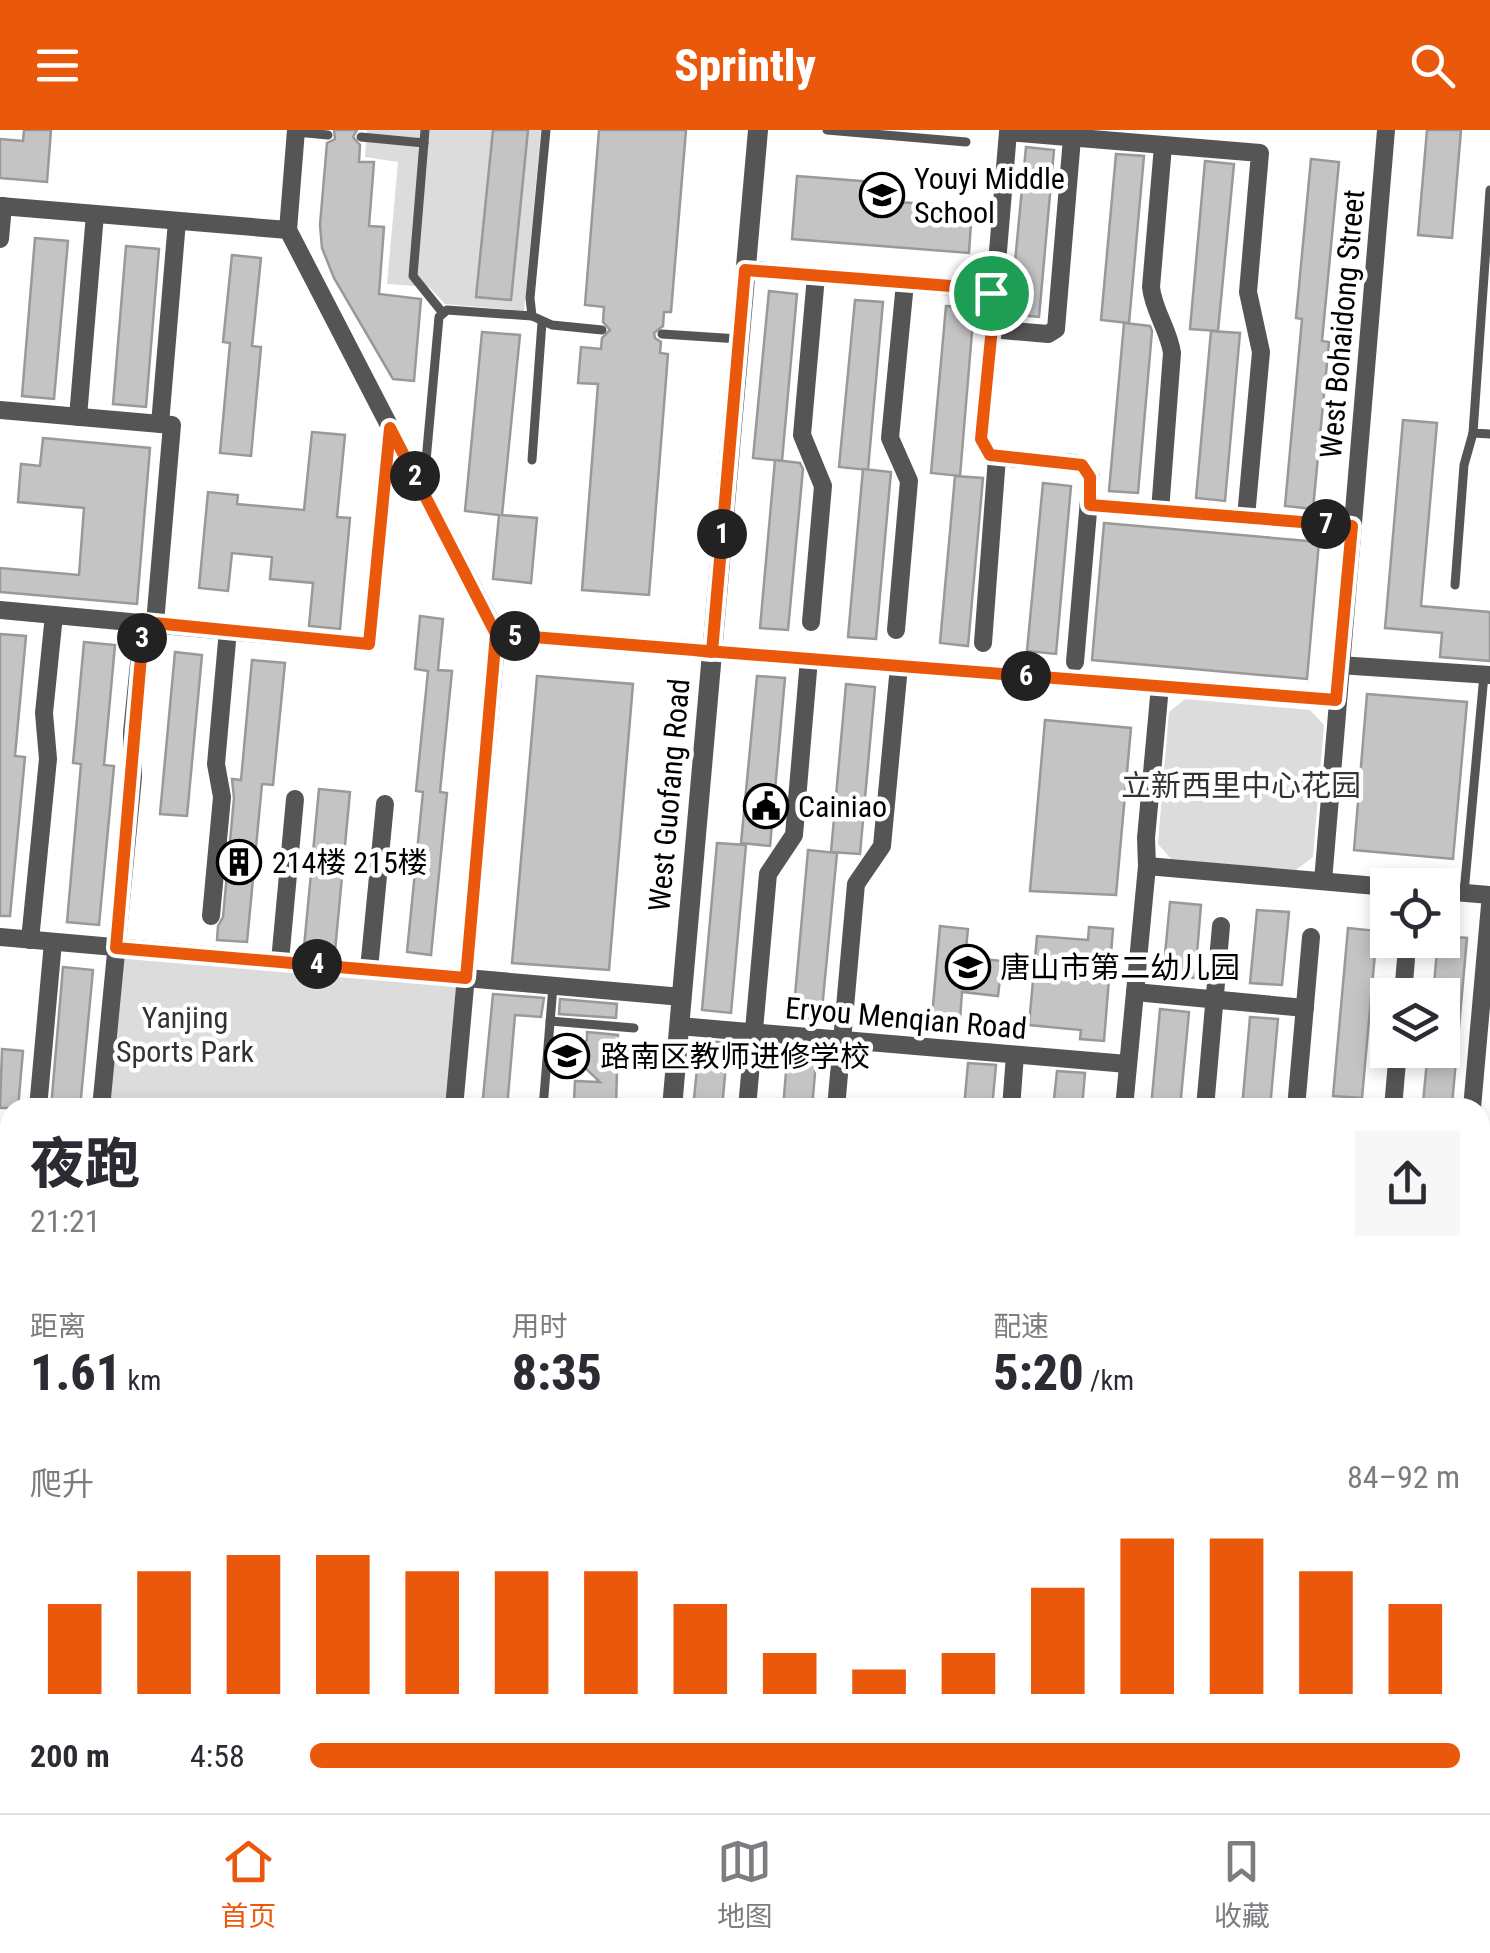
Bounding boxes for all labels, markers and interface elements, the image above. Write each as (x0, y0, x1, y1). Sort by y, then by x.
icon: menu (30, 38, 85, 93)
icon: search (1405, 38, 1460, 93)
text: Sprintly (674, 39, 816, 92)
place label: Youyi Middle School (914, 161, 1065, 230)
school or university icon: Youyi Middle School (859, 172, 905, 218)
street label: West Bohaidong Street (1313, 188, 1371, 460)
pin (949, 251, 1034, 336)
icon: arrive (964, 266, 1019, 321)
pin: 2 (390, 451, 440, 501)
text: 2 (408, 459, 422, 492)
pin: 7 (1301, 499, 1351, 549)
text: 7 (1319, 507, 1333, 540)
pin: 1 (697, 509, 747, 559)
text: 1 (715, 517, 729, 550)
pin: 5 (490, 611, 540, 661)
pin: 3 (117, 613, 167, 663)
text: 5 (508, 619, 522, 652)
text: 3 (135, 621, 149, 654)
pin: 6 (1001, 651, 1051, 701)
text: 6 (1019, 659, 1033, 692)
street label: West Guofang Road (641, 677, 697, 913)
park label: 立新西里中心花园 (1121, 768, 1361, 803)
public building icon: Cainiao (743, 783, 789, 829)
place label: Cainiao (798, 789, 887, 824)
building icon: 214楼 215楼 (216, 839, 262, 885)
place label: 214楼 215楼 (272, 845, 428, 880)
map controls (1370, 868, 1460, 1068)
button: locate (1370, 868, 1460, 958)
pin: 4 (292, 939, 342, 989)
school or university icon: 唐山市第二幼儿园 (945, 944, 991, 990)
text: 4 (310, 947, 324, 980)
place label: 唐山市第二幼儿园 (1000, 950, 1240, 985)
button: layers (1370, 978, 1460, 1068)
street label: Eryou Menqian Road (784, 990, 1028, 1046)
park label: Yanjing Sports Park (116, 1000, 255, 1069)
school or university icon: 路南区教师进修学校 (544, 1033, 590, 1079)
place label: 路南区教师进修学校 (600, 1039, 870, 1074)
button: share (1355, 1131, 1460, 1236)
text: 夜跑 (30, 1132, 140, 1196)
text: 21:21 (30, 1202, 101, 1240)
text: 距离 (30, 1310, 86, 1343)
text: 用时 (512, 1310, 568, 1343)
text: 配速 (993, 1310, 1049, 1343)
text: 1.61 (30, 1344, 121, 1402)
text: 8:35 (512, 1344, 602, 1402)
text: 5:20 (993, 1344, 1084, 1402)
text: km (121, 1364, 161, 1397)
text: /km (1084, 1364, 1134, 1397)
text: 84–92 m (1347, 1458, 1460, 1496)
text: 爬升 (30, 1465, 94, 1503)
text: 200 m (30, 1737, 110, 1775)
text: 4:58 (190, 1737, 245, 1775)
tab: 首页 (220, 1834, 276, 1934)
tab: 地图 (717, 1834, 773, 1934)
tab: 收藏 (1214, 1834, 1270, 1934)

